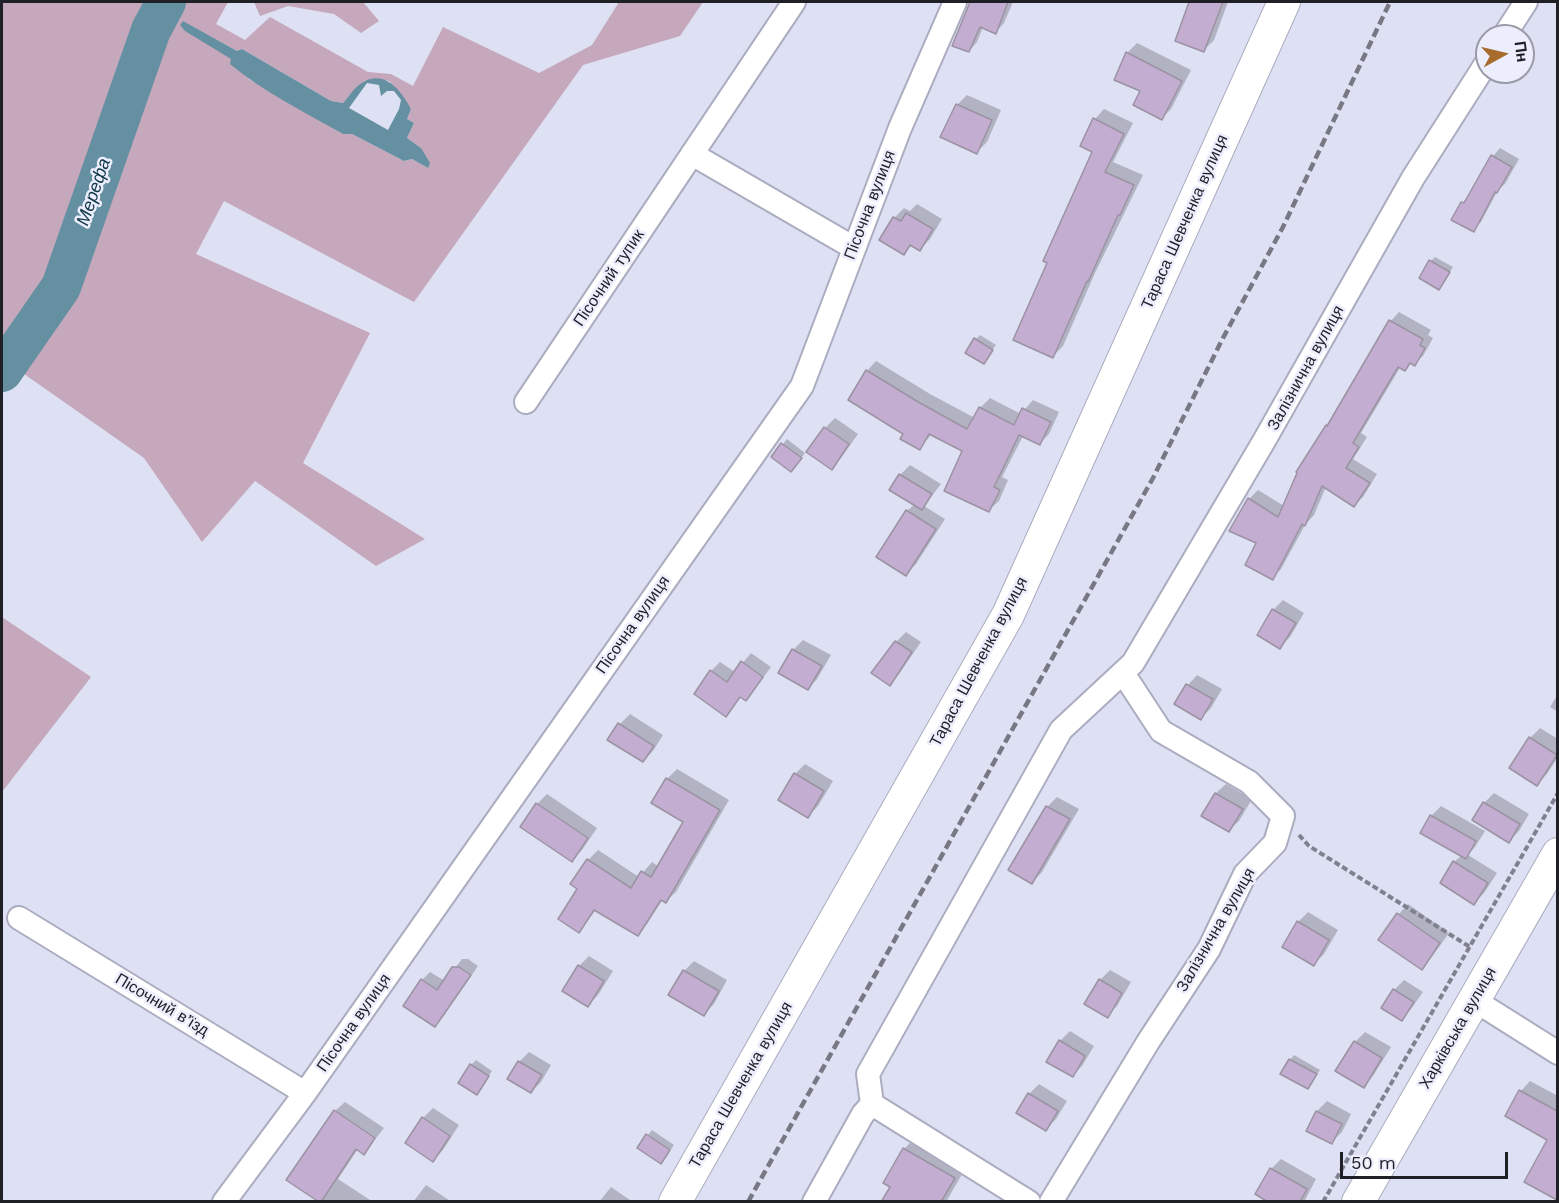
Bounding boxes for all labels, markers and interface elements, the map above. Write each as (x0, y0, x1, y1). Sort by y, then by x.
north arrow (1475, 24, 1535, 84)
text: Пн (1510, 40, 1532, 64)
street label: Тараса Шевченка вулиця (1138, 132, 1232, 312)
street label: Пісочна вулиця (840, 148, 900, 262)
water label: Мерефа (72, 155, 116, 229)
street label: Пісочний тупик (570, 226, 648, 330)
street label: Залізнична вулиця (1264, 302, 1348, 434)
street label: Пісочна вулиця (592, 572, 674, 678)
street label: Тараса Шевченка вулиця (926, 574, 1032, 750)
street label: Залізнична вулиця (1173, 865, 1259, 995)
street label: Харківська вулиця (1415, 964, 1501, 1092)
street label: Пісочний в’їзд (112, 970, 212, 1040)
street label: Пісочна вулиця (313, 970, 395, 1076)
street label: Тараса Шевченка вулиця (685, 998, 797, 1172)
scale bar (1343, 1140, 1511, 1178)
text: 50 m (1351, 1152, 1396, 1173)

